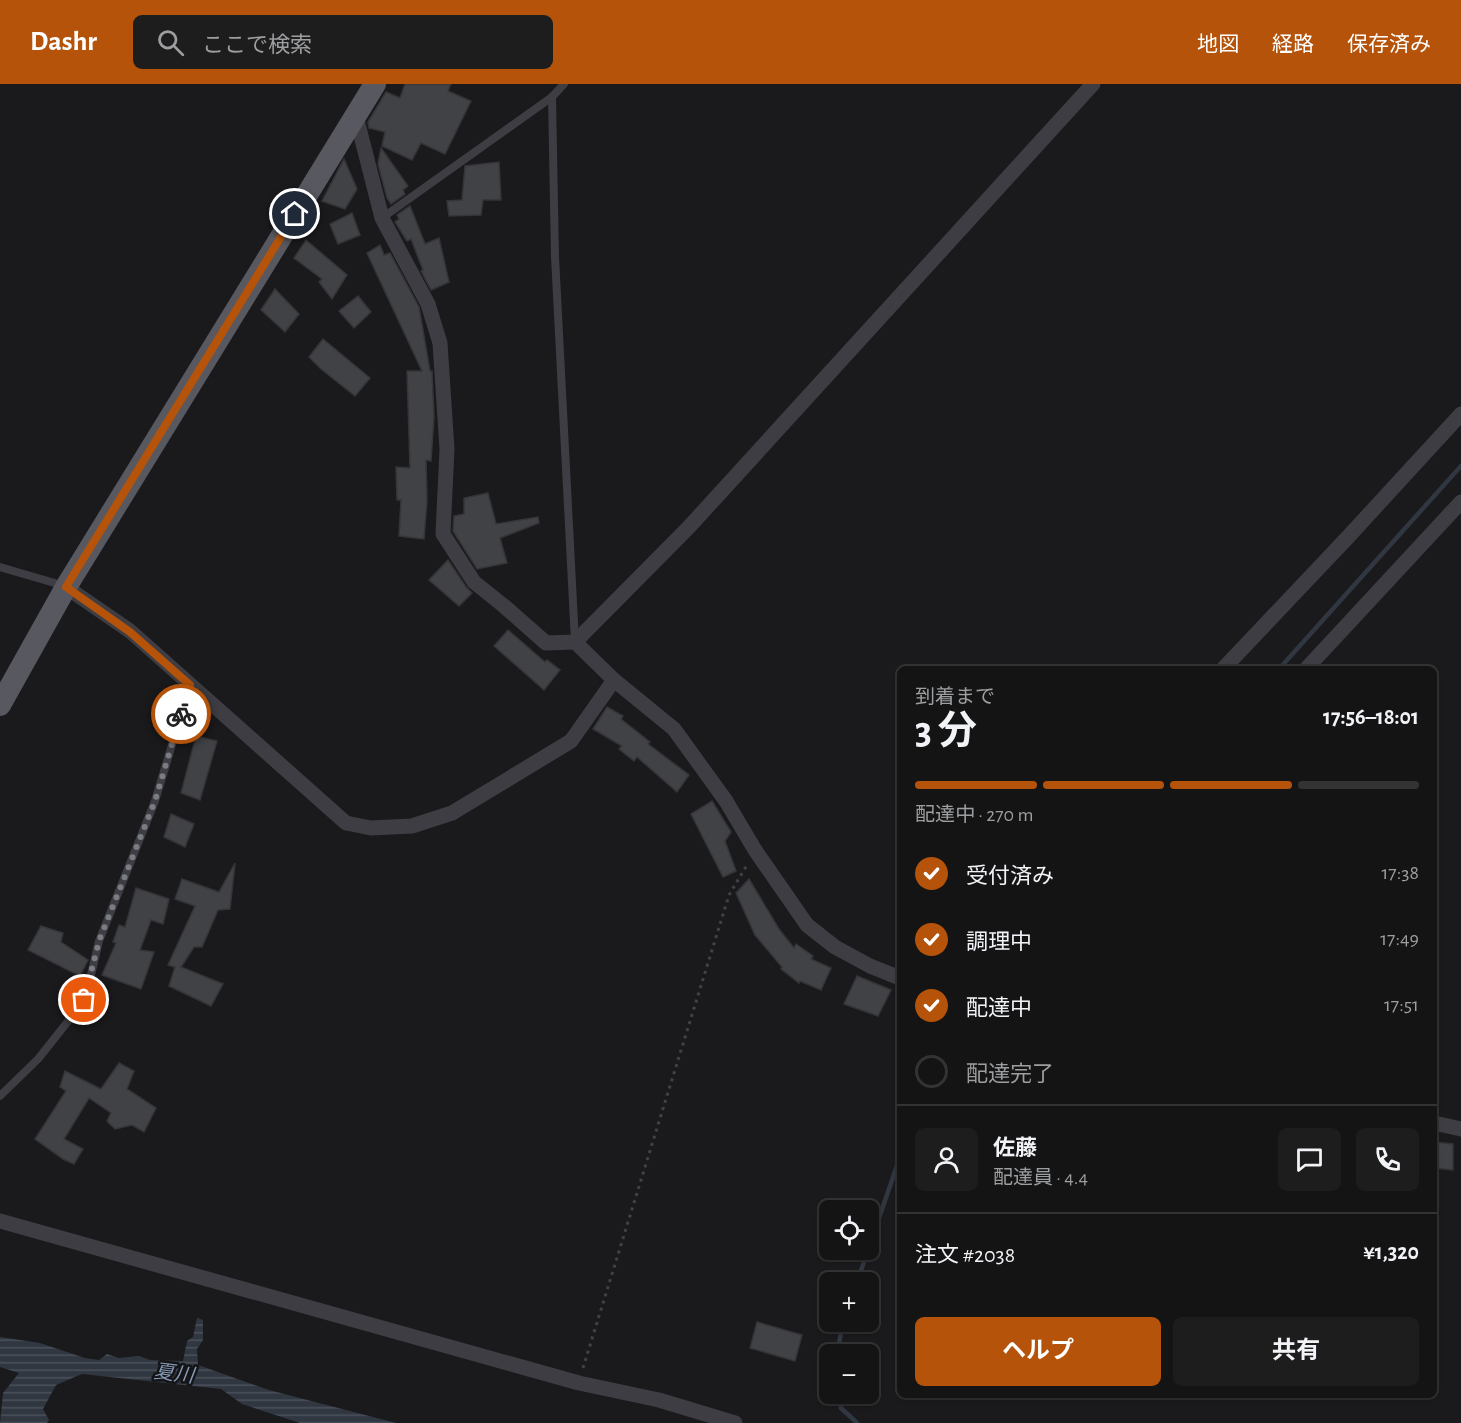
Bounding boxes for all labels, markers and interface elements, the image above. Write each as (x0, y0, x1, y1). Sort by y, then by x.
search box (133, 15, 553, 69)
icon: search (154, 26, 187, 59)
text: Dashr (30, 28, 97, 56)
text: ここで検索 (202, 34, 312, 56)
text: 地図 (1197, 34, 1239, 55)
text: 経路 (1272, 34, 1314, 55)
text: 保存済み (1347, 34, 1431, 55)
pin (269, 188, 320, 239)
icon: home (278, 197, 311, 230)
courier (151, 684, 211, 744)
text: 到着まで (915, 687, 995, 707)
icon: bike (165, 698, 198, 731)
text: 17:56–18:01 (1323, 706, 1419, 728)
text: 3 分 (915, 712, 977, 751)
text: 配達中 · 270 m (915, 805, 1033, 825)
icon: check (915, 857, 948, 890)
text: 17:38 (1381, 863, 1419, 883)
text: 受付済み (966, 865, 1054, 887)
icon: check (915, 923, 948, 956)
text: 17:49 (1380, 929, 1419, 949)
text: 調理中 (966, 931, 1032, 953)
pin (58, 974, 109, 1025)
icon: bag (67, 983, 100, 1016)
icon: check (915, 989, 948, 1022)
text: 17:51 (1384, 995, 1419, 1015)
text: 配達中 (966, 997, 1032, 1019)
text: 配達完了 (966, 1063, 1054, 1085)
button: person (915, 1128, 978, 1191)
button: chat (1278, 1128, 1341, 1191)
button: phone (1356, 1128, 1419, 1191)
text: 佐藤 (993, 1137, 1037, 1159)
text: 配達員 · 4.4 (993, 1168, 1088, 1188)
map controls (819, 1200, 879, 1404)
button: locate (819, 1200, 879, 1260)
text: ¥1,320 (1363, 1241, 1419, 1263)
text: 注文 #2038 (915, 1244, 1015, 1266)
button: + (819, 1272, 879, 1332)
button: ヘルプ (915, 1317, 1161, 1386)
button: 共有 (1173, 1317, 1419, 1386)
button: − (819, 1344, 879, 1404)
water label: 夏川 (153, 1362, 197, 1387)

